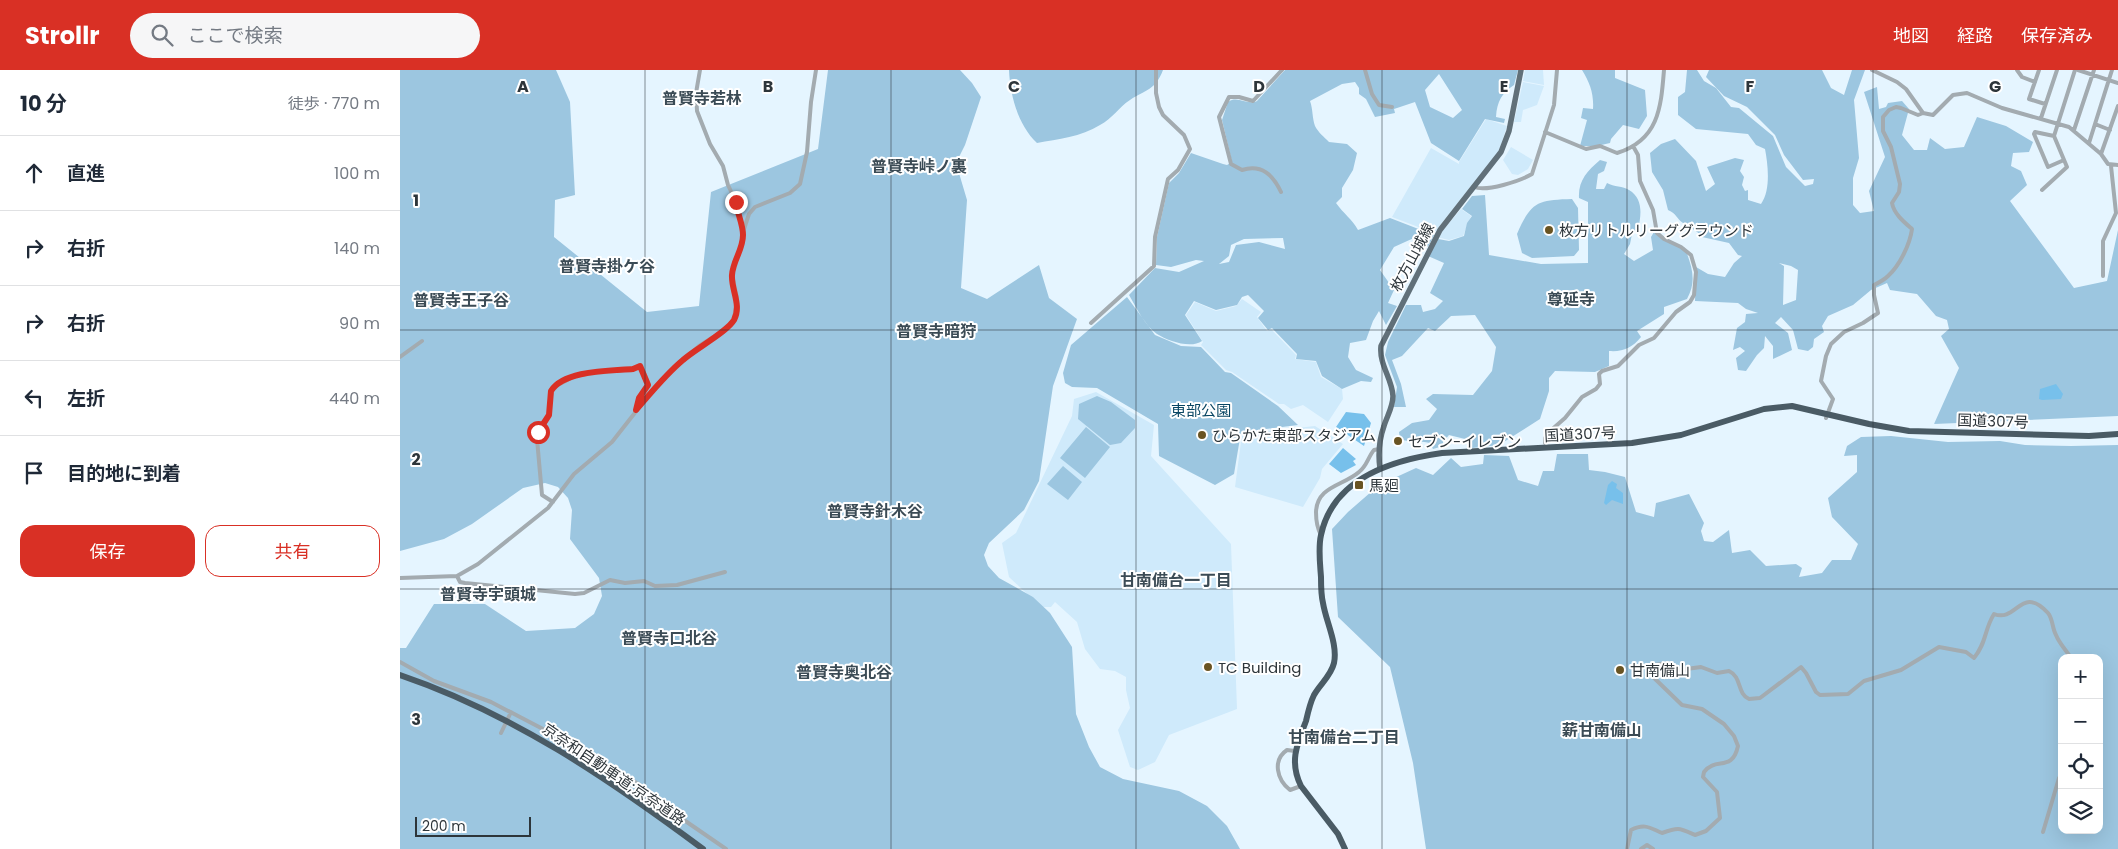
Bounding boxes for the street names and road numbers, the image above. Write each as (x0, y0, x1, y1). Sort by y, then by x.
street label: 枚方山城線 (1385, 219, 1439, 295)
street label: 国道307号 (1957, 409, 2029, 433)
street label: 国道307号 (1544, 422, 1616, 446)
street label: 京奈和自動車道;京奈道路 (538, 718, 690, 830)

